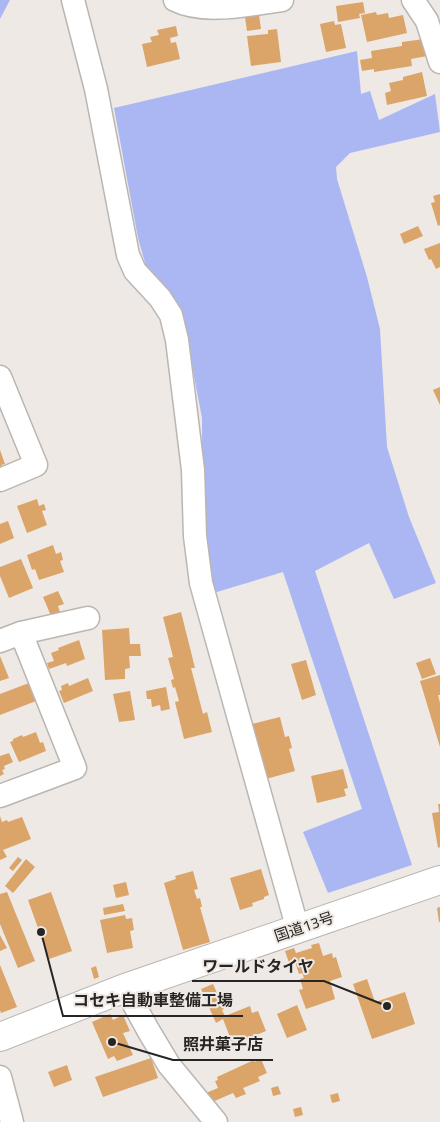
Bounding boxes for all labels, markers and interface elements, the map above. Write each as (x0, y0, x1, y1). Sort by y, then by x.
street label: 国道13号 (271, 906, 337, 947)
callout: ワールドタイヤ (192, 950, 324, 981)
text: ワールドタイヤ (202, 954, 314, 978)
callout: コセキ自動車整備工場 (63, 985, 243, 1016)
text: コセキ自動車整備工場 (73, 988, 233, 1012)
callout: 照井菓子店 (173, 1029, 273, 1060)
text: 照井菓子店 (183, 1032, 263, 1056)

